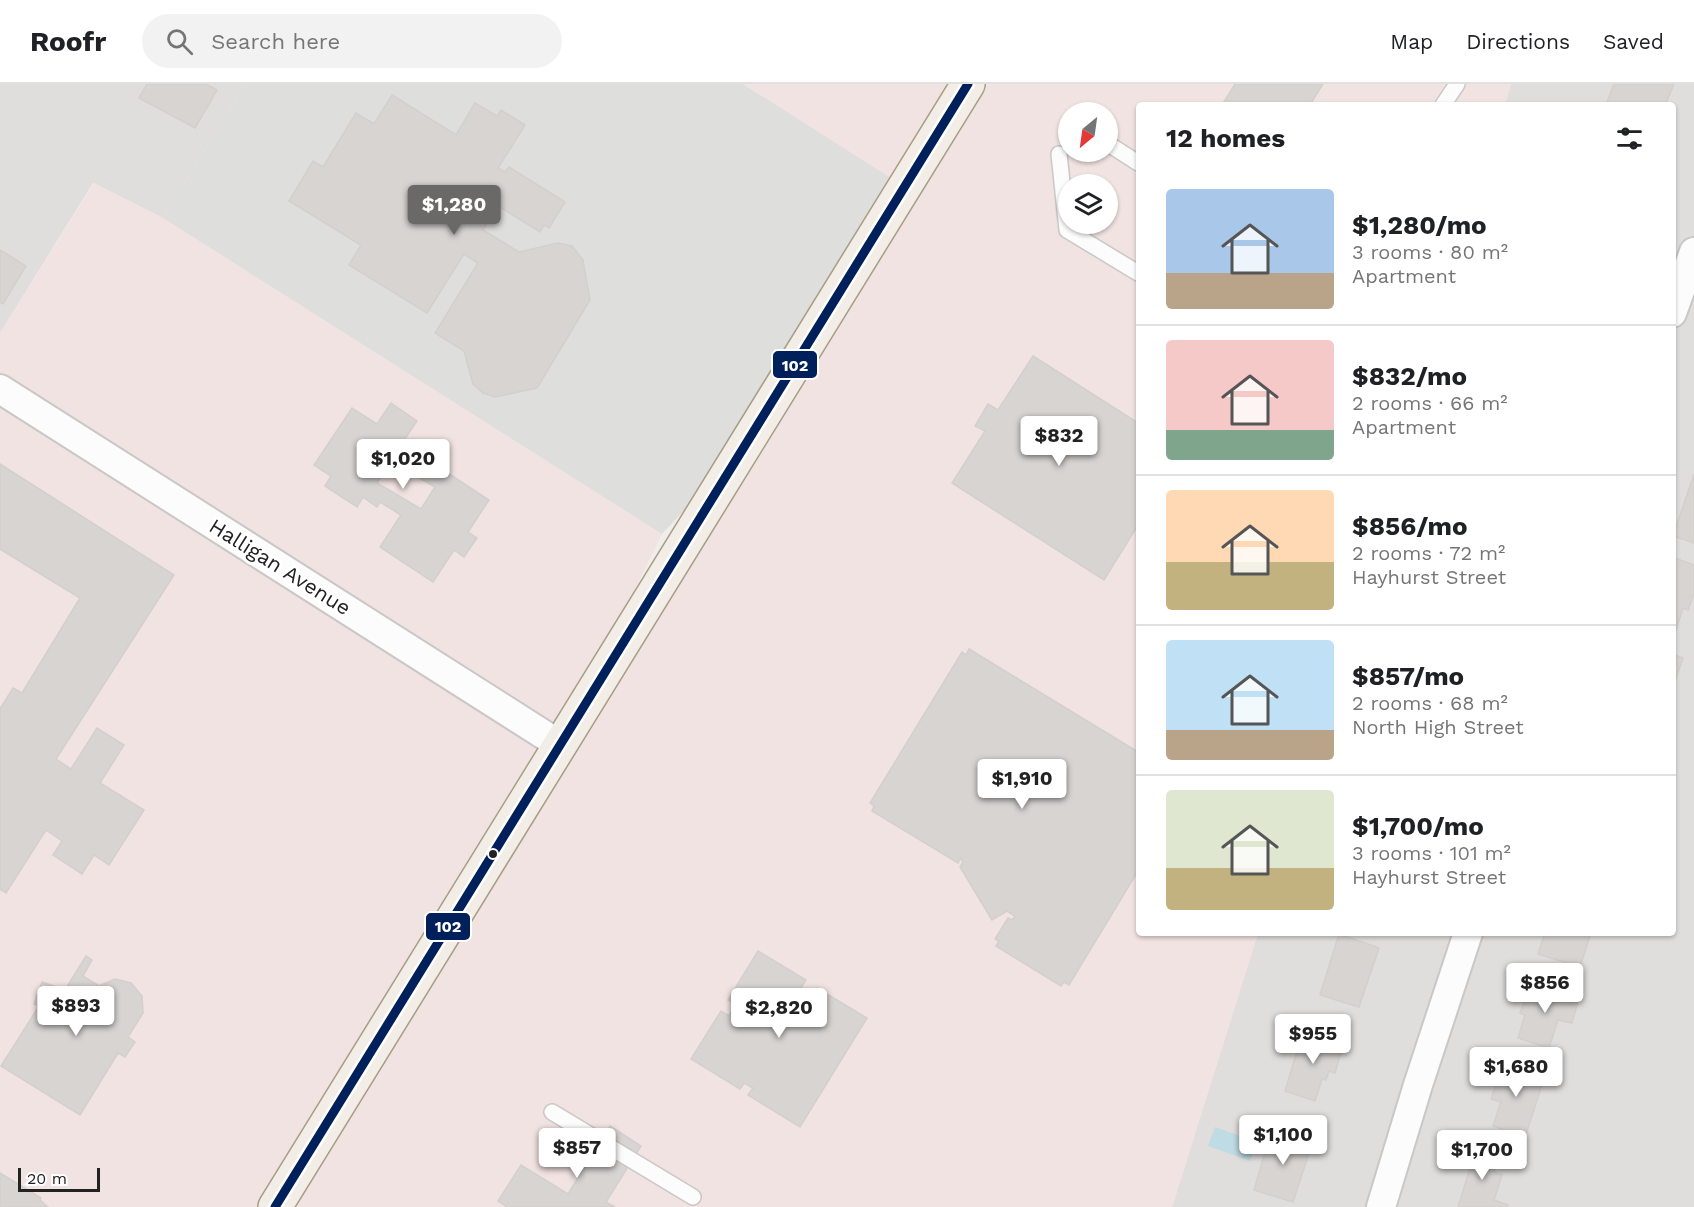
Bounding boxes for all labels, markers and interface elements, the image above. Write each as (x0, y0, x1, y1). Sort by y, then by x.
search box (142, 14, 562, 68)
text: Roofr (30, 25, 106, 58)
icon: search (163, 25, 196, 58)
text: Search here (211, 29, 340, 54)
text: Map (1390, 29, 1433, 54)
text: Directions (1466, 29, 1570, 54)
text: Saved (1603, 29, 1664, 54)
north arrow (1058, 102, 1118, 162)
map controls (1058, 102, 1118, 234)
icon: filters (1613, 122, 1646, 155)
text: 12 homes (1166, 123, 1285, 153)
button: layers (1058, 174, 1118, 234)
pin: $1,280 (405, 185, 503, 236)
text: $1,280 (422, 192, 486, 216)
text: $1,280/mo (1352, 210, 1487, 240)
icon: home (1214, 213, 1286, 285)
text: 3 rooms · 80 m² (1352, 240, 1508, 264)
text: Apartment (1352, 264, 1456, 288)
line badge: 102 (772, 350, 818, 379)
text: 102 (782, 356, 808, 375)
text: $832/mo (1352, 361, 1467, 391)
icon: home (1214, 364, 1286, 436)
text: 2 rooms · 66 m² (1352, 391, 1508, 415)
text: Apartment (1352, 415, 1456, 439)
pin: $832 (1023, 416, 1095, 467)
text: $832 (1035, 423, 1083, 447)
pin: $1,020 (354, 439, 452, 490)
text: $1,020 (371, 446, 435, 470)
text: $856/mo (1352, 511, 1467, 541)
street label: Halligan Avenue (205, 513, 356, 620)
icon: home (1214, 514, 1286, 586)
text: 2 rooms · 72 m² (1352, 541, 1505, 565)
text: Hayhurst Street (1352, 565, 1506, 589)
text: $857/mo (1352, 661, 1464, 691)
icon: home (1214, 664, 1286, 736)
text: 2 rooms · 68 m² (1352, 691, 1508, 715)
text: North High Street (1352, 715, 1524, 739)
pin: $1,910 (973, 759, 1071, 810)
text: $1,910 (991, 766, 1053, 790)
text: $1,700/mo (1352, 811, 1484, 841)
icon: home (1214, 814, 1286, 886)
text: 3 rooms · 101 m² (1352, 841, 1511, 865)
unlabelled marker (487, 848, 499, 860)
text: Hayhurst Street (1352, 865, 1506, 889)
line badge: 102 (425, 912, 471, 941)
text: 102 (435, 917, 461, 936)
pin: $856 (1509, 963, 1581, 1014)
text: $856 (1520, 970, 1570, 994)
pin: $893 (40, 986, 112, 1037)
pin: $2,820 (730, 988, 828, 1039)
text: $893 (51, 993, 101, 1017)
text: $2,820 (745, 995, 813, 1019)
pin: $955 (1277, 1014, 1349, 1065)
text: $955 (1289, 1021, 1337, 1045)
pin: $1,680 (1467, 1047, 1565, 1098)
text: $1,680 (1484, 1054, 1548, 1078)
pin: $1,100 (1234, 1115, 1332, 1166)
text: $1,100 (1253, 1122, 1313, 1146)
pin: $857 (541, 1128, 613, 1179)
pin: $1,700 (1433, 1130, 1531, 1181)
text: $857 (553, 1135, 601, 1159)
text: $1,700 (1451, 1137, 1513, 1161)
scale bar (18, 1165, 100, 1192)
text: 20 m (27, 1169, 67, 1188)

